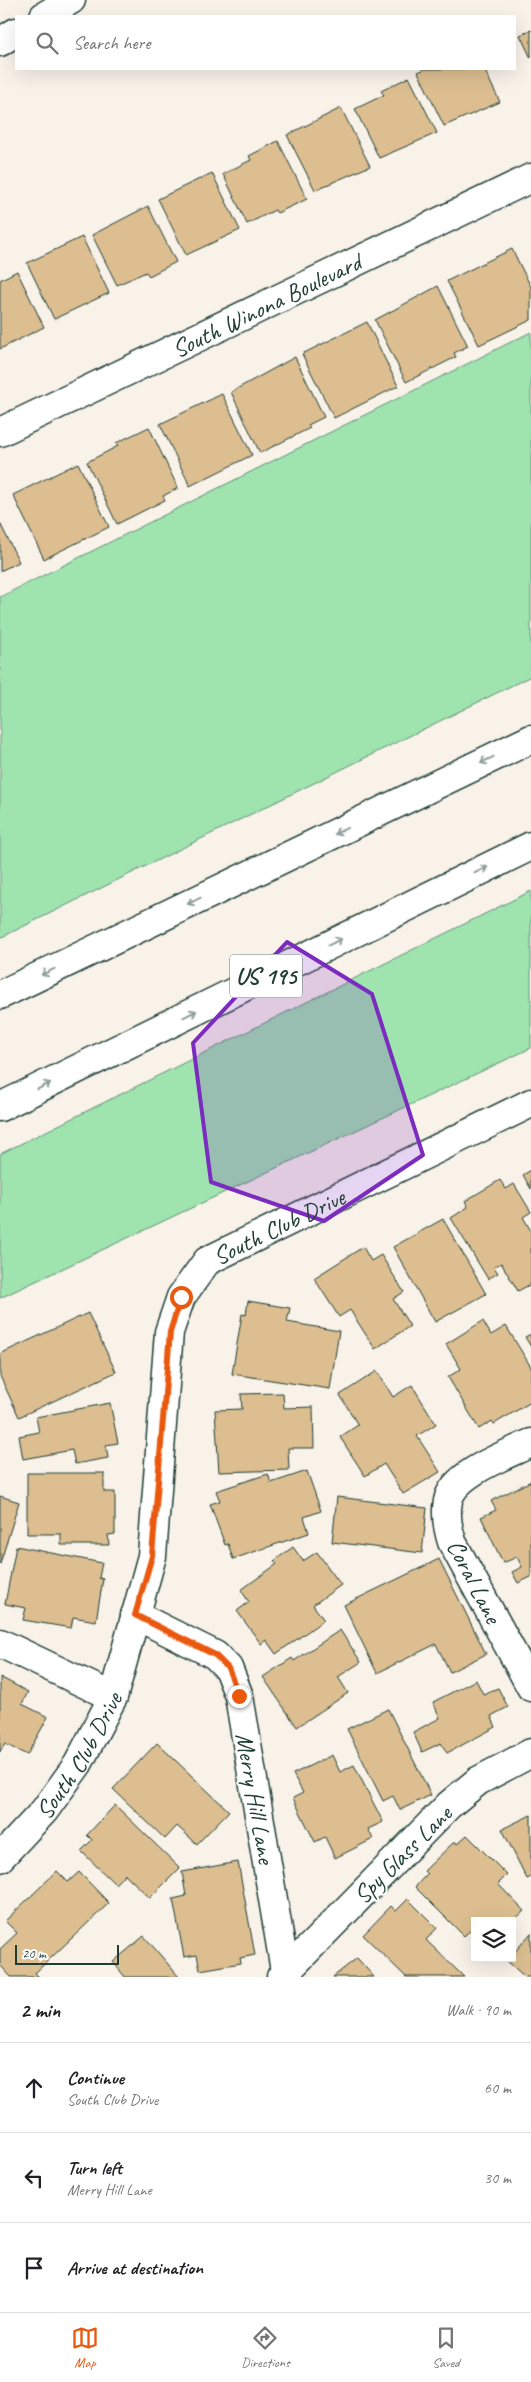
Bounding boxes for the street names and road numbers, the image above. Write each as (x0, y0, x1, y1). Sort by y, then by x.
street label: South Winona Boulevard (167, 244, 370, 366)
road number: US 195 (230, 954, 302, 998)
street label: South Club Drive (208, 1180, 352, 1273)
street label: Coral Lane (439, 1534, 510, 1631)
street label: South Club Drive (28, 1685, 131, 1826)
street label: Merry Hill Lane (228, 1730, 283, 1868)
street label: Spy Glass Lane (347, 1797, 460, 1911)

